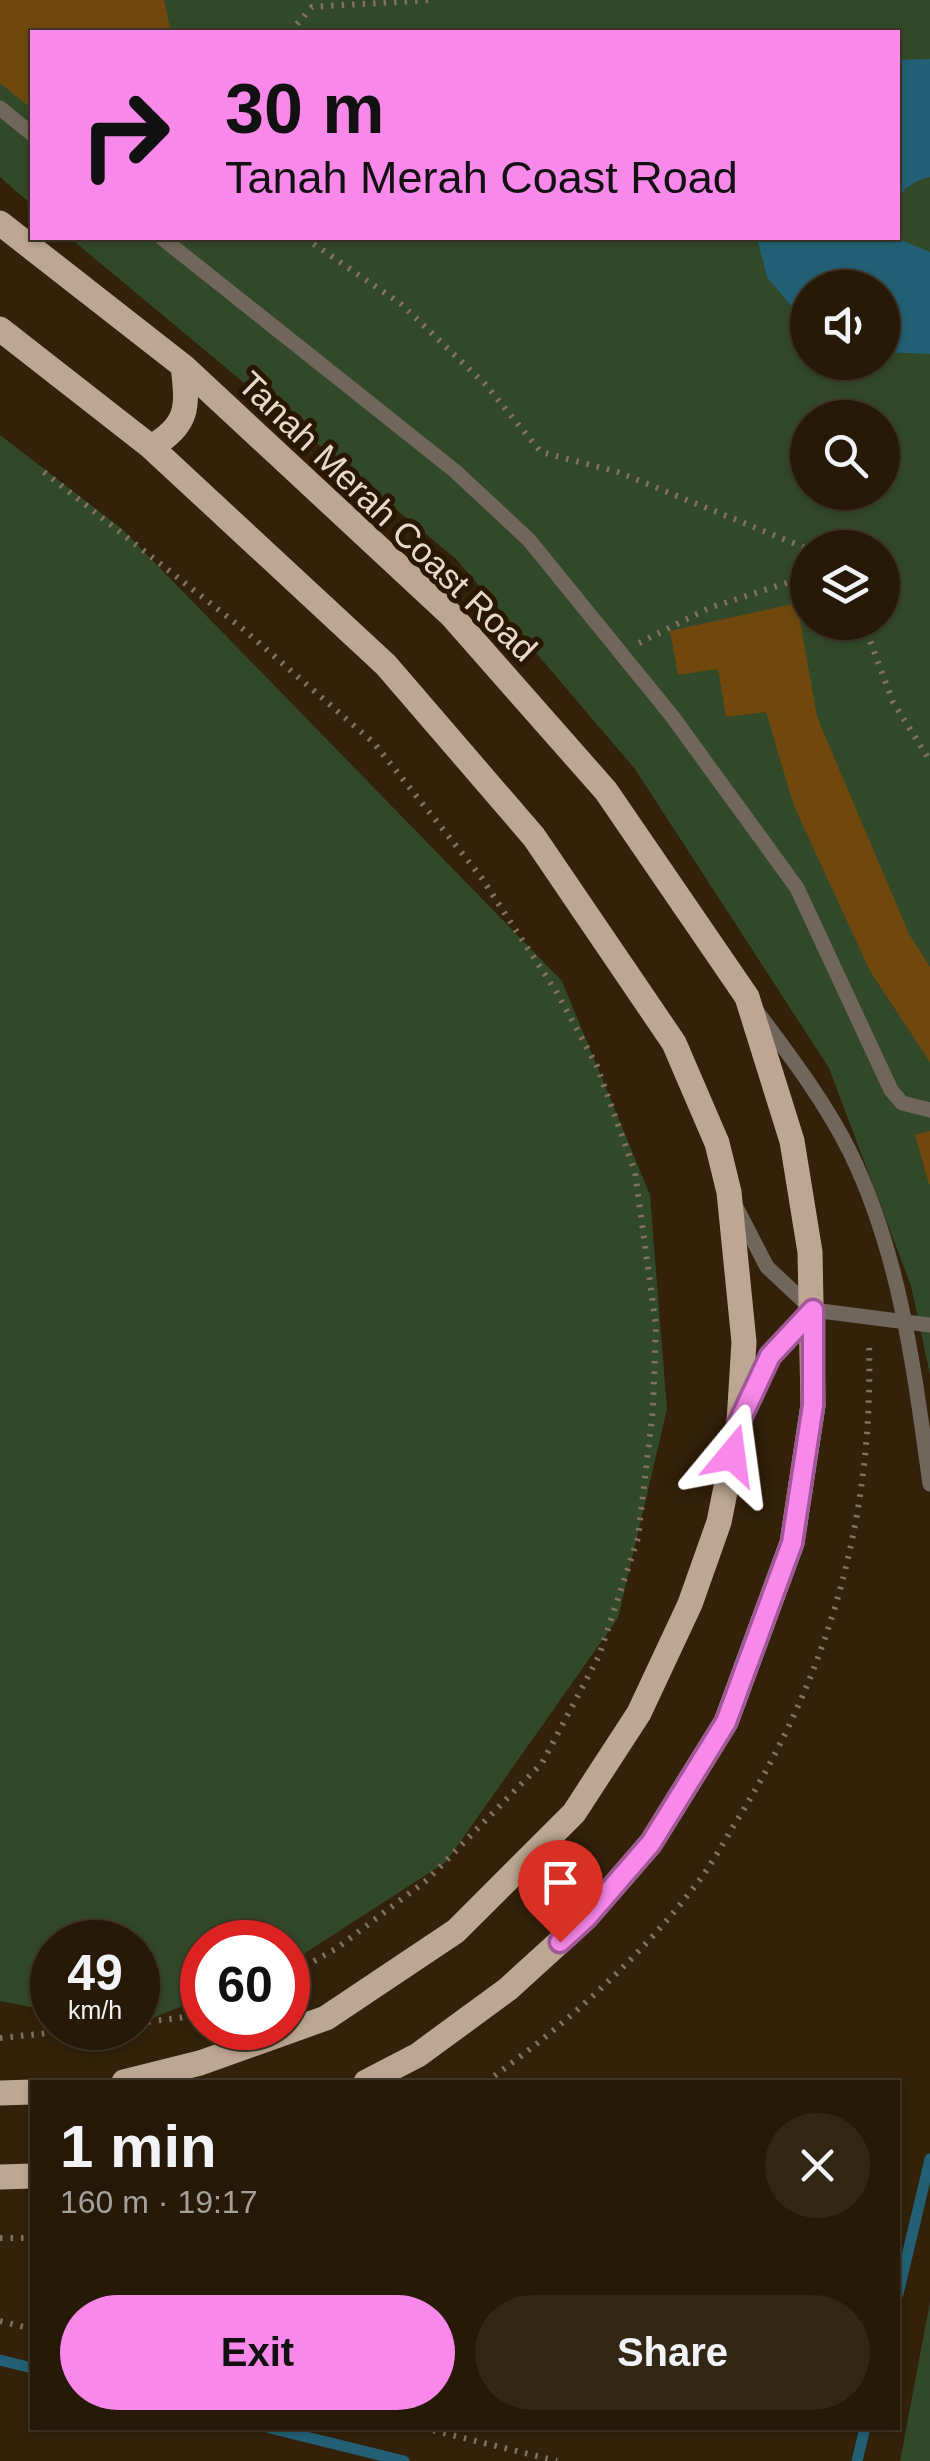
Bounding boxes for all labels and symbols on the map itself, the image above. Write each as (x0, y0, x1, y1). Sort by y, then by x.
street label: Tanah Merah Coast Road (231, 363, 545, 669)
position arrow (680, 1403, 784, 1507)
pin (518, 1840, 603, 1943)
speed limit sign: 60 (180, 1920, 310, 2050)

